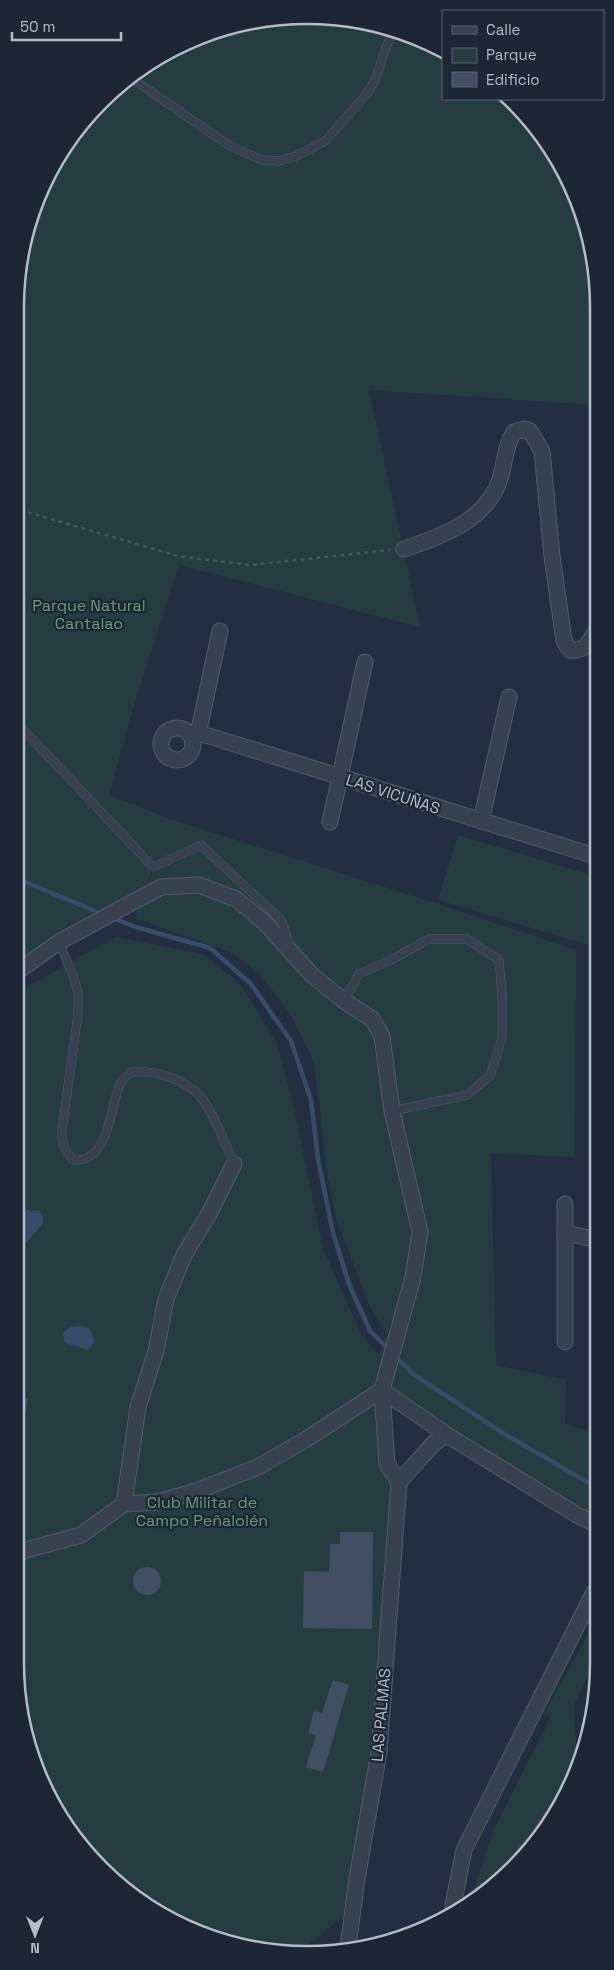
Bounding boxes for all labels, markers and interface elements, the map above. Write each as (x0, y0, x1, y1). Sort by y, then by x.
scale bar (12, 10, 121, 42)
legend (442, 10, 604, 100)
text: 50 m (20, 17, 55, 36)
text: Calle (486, 20, 521, 39)
text: Parque (486, 45, 537, 64)
text: Edificio (486, 70, 540, 89)
park label: Parque Natural Cantalao (32, 595, 146, 634)
street label: LAS VICUÑAS (343, 769, 443, 819)
park label: Club Militar de Campo Peñalolén (136, 1492, 268, 1531)
street label: LAS PALMAS (366, 1667, 396, 1763)
north arrow (10, 1910, 60, 1960)
text: N (30, 1939, 40, 1957)

